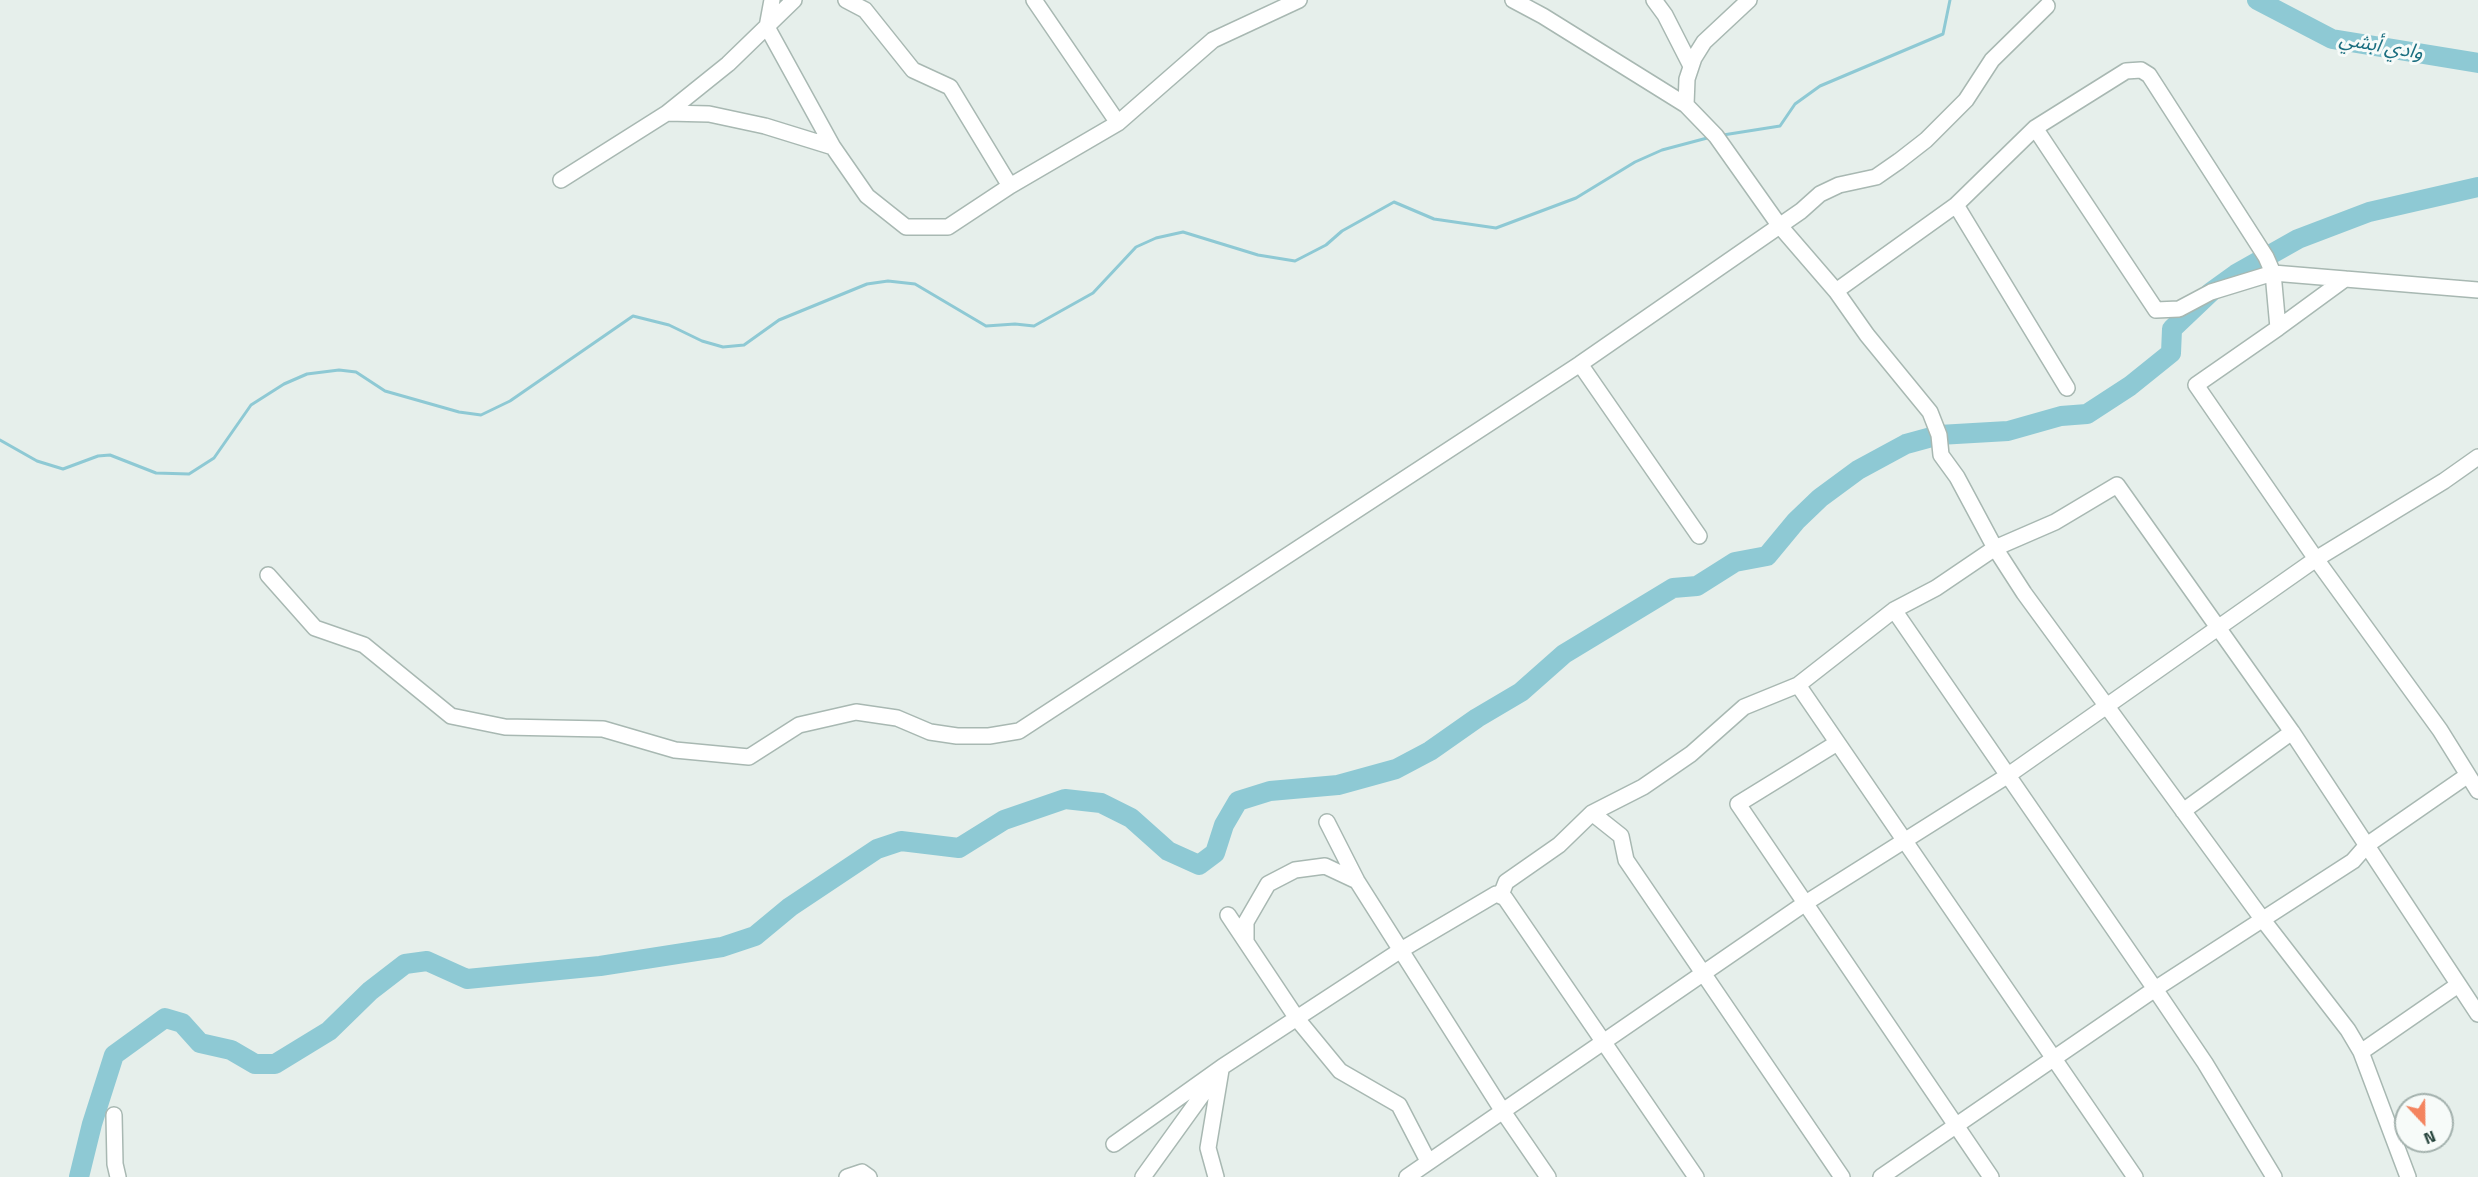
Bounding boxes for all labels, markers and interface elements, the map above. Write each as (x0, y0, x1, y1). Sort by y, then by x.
water label: وادي أبشي (2337, 28, 2425, 66)
north arrow (2394, 1093, 2454, 1153)
text: N (2420, 1125, 2440, 1151)

